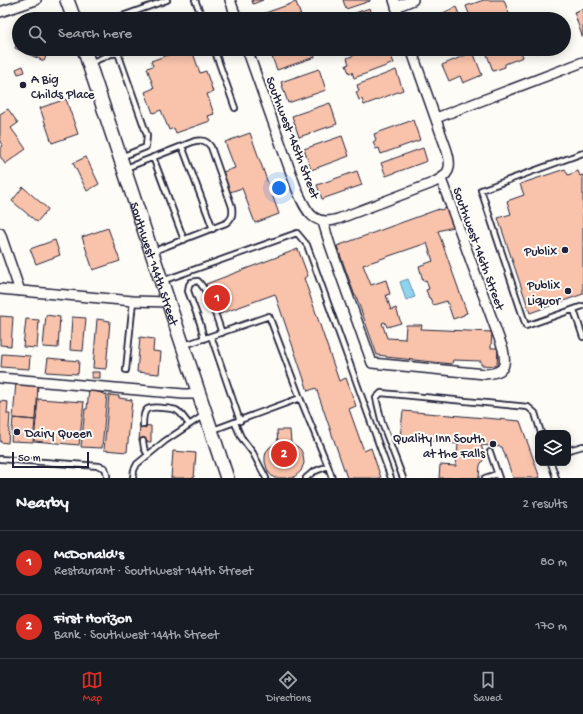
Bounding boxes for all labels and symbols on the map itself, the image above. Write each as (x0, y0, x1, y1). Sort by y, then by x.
place label: A Big Childs Place (31, 73, 95, 103)
street label: Southwest 145th Street (261, 75, 322, 203)
marker: A Big Childs Place (18, 80, 28, 90)
your location (269, 178, 289, 198)
street label: Southwest 146th Street (449, 186, 507, 314)
street label: Southwest 144th Street (126, 201, 181, 329)
place label: Publix (523, 245, 557, 260)
marker: Publix (560, 245, 570, 255)
place label: Publix Liquor (526, 279, 561, 309)
pin: 1 (204, 283, 230, 313)
marker: Publix Liquor (563, 286, 573, 296)
marker: Dairy Queen (12, 427, 22, 437)
place label: Dairy Queen (24, 427, 93, 442)
place label: Quality Inn South at the Falls (393, 432, 486, 462)
pin: 2 (271, 439, 297, 469)
marker: Quality Inn South at the Falls (488, 439, 498, 449)
scale bar (12, 450, 89, 469)

